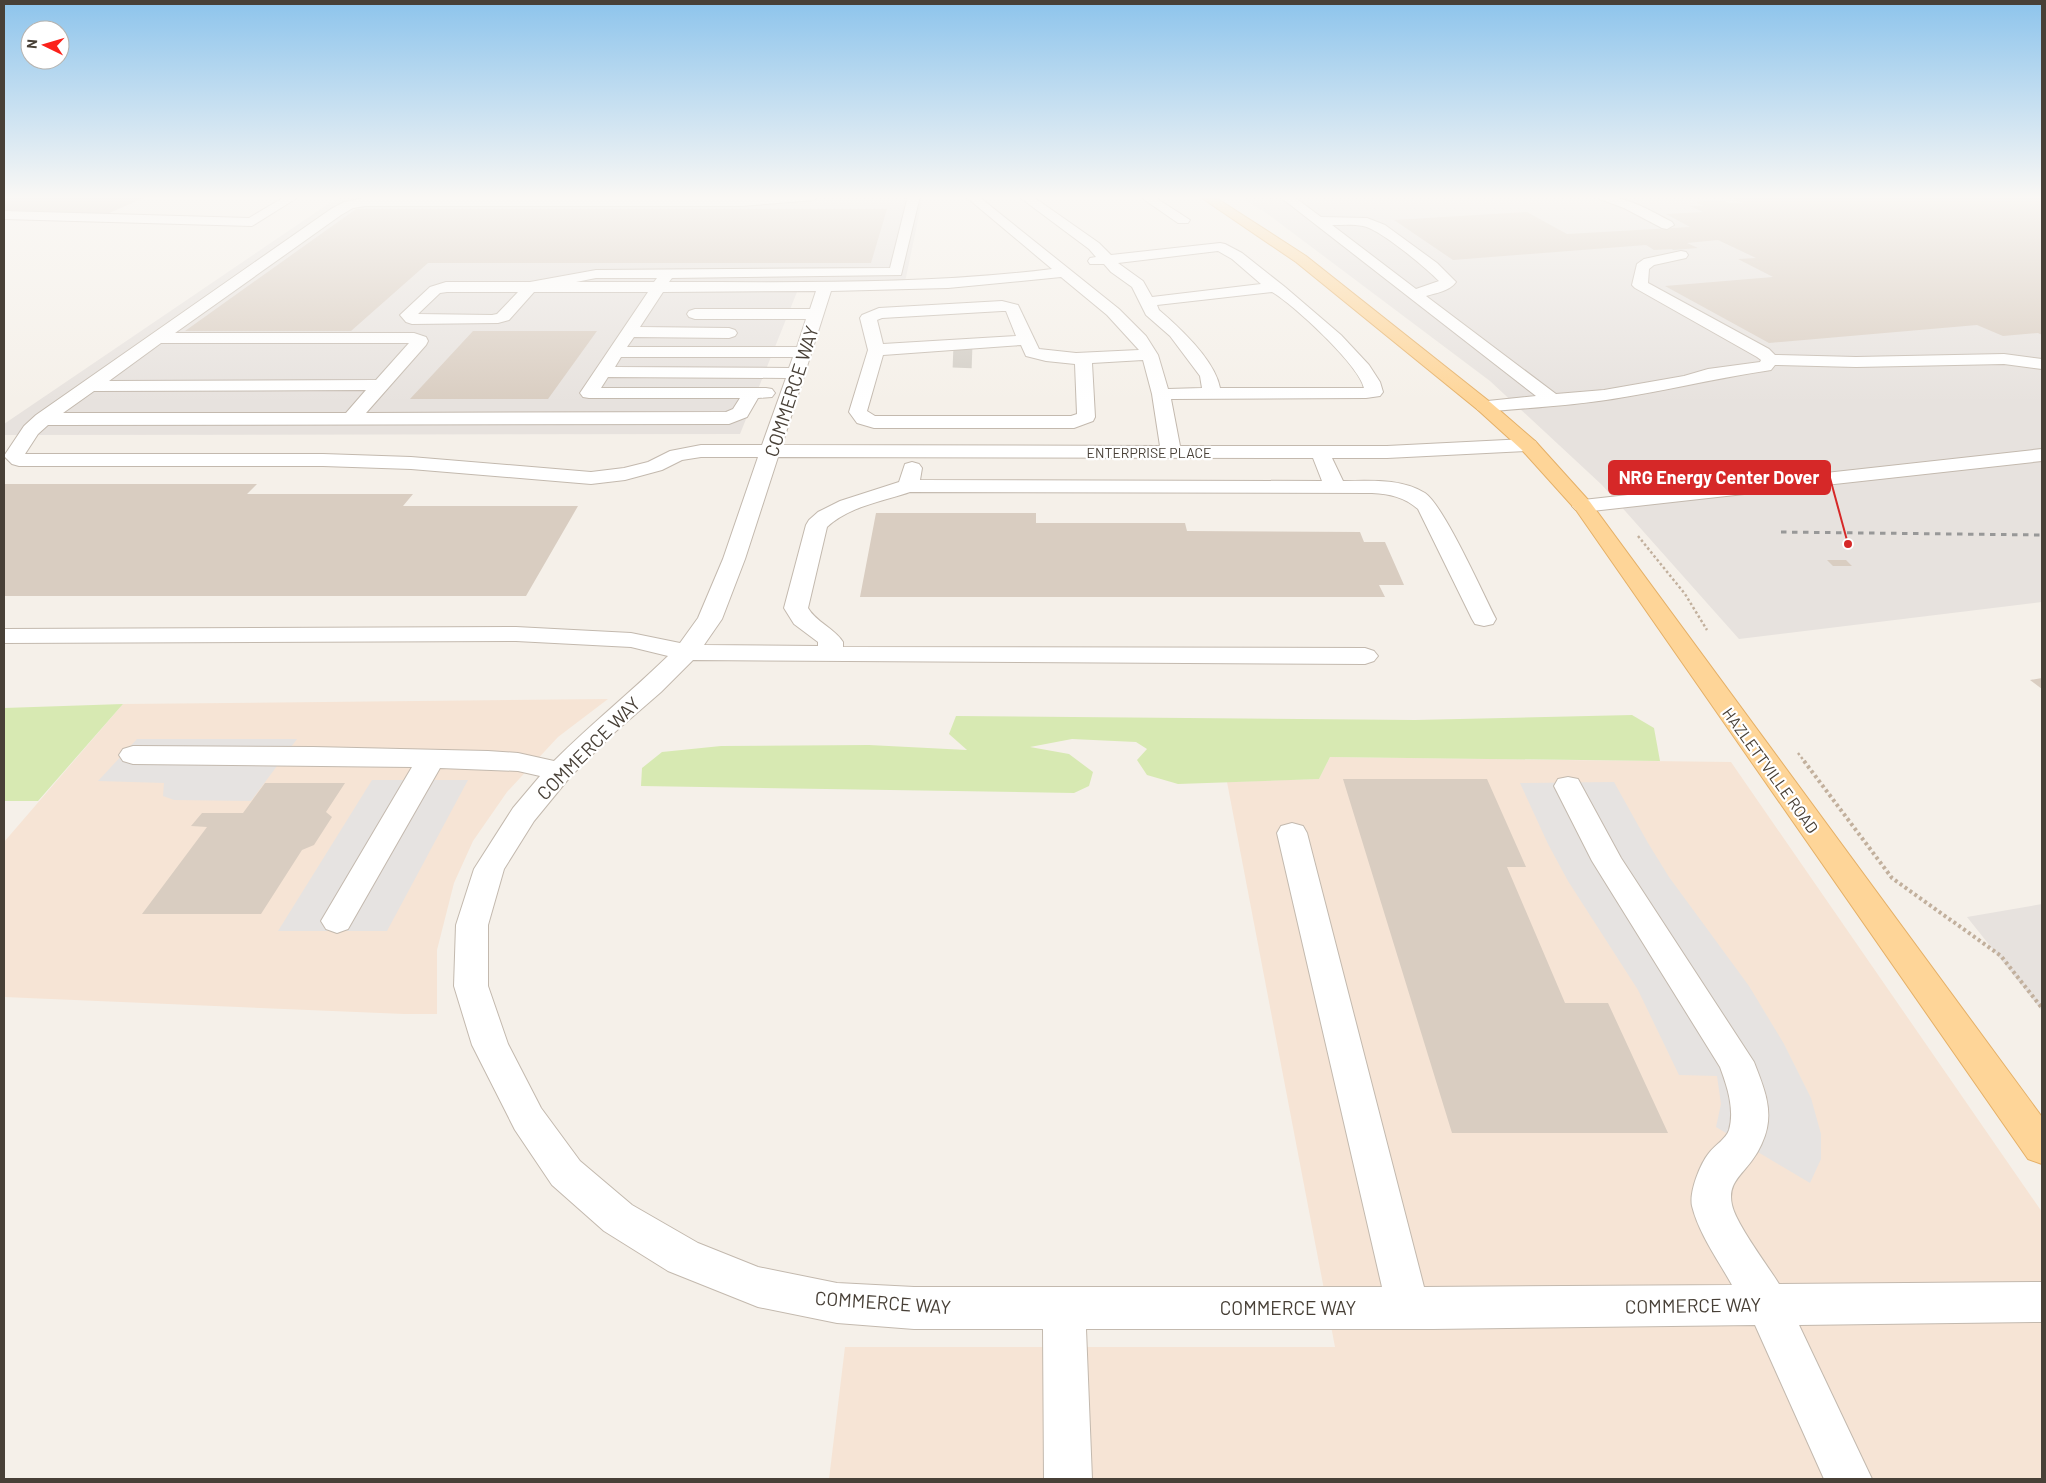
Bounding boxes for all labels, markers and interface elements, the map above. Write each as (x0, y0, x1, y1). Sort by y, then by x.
north arrow (20, 20, 70, 70)
text: N (23, 38, 40, 49)
street label: COMMERCE WAY (759, 322, 823, 459)
street label: ENTERPRISE PLACE (1087, 444, 1212, 461)
callout: NRG Energy Center Dover (1609, 461, 1830, 494)
text: NRG Energy Center Dover (1619, 466, 1819, 488)
street label: COMMERCE WAY (532, 692, 644, 804)
street label: HAZLETTVILLE ROAD (1719, 704, 1823, 836)
street label: COMMERCE WAY (814, 1286, 952, 1318)
street label: COMMERCE WAY (1625, 1292, 1762, 1318)
street label: COMMERCE WAY (1220, 1296, 1356, 1319)

